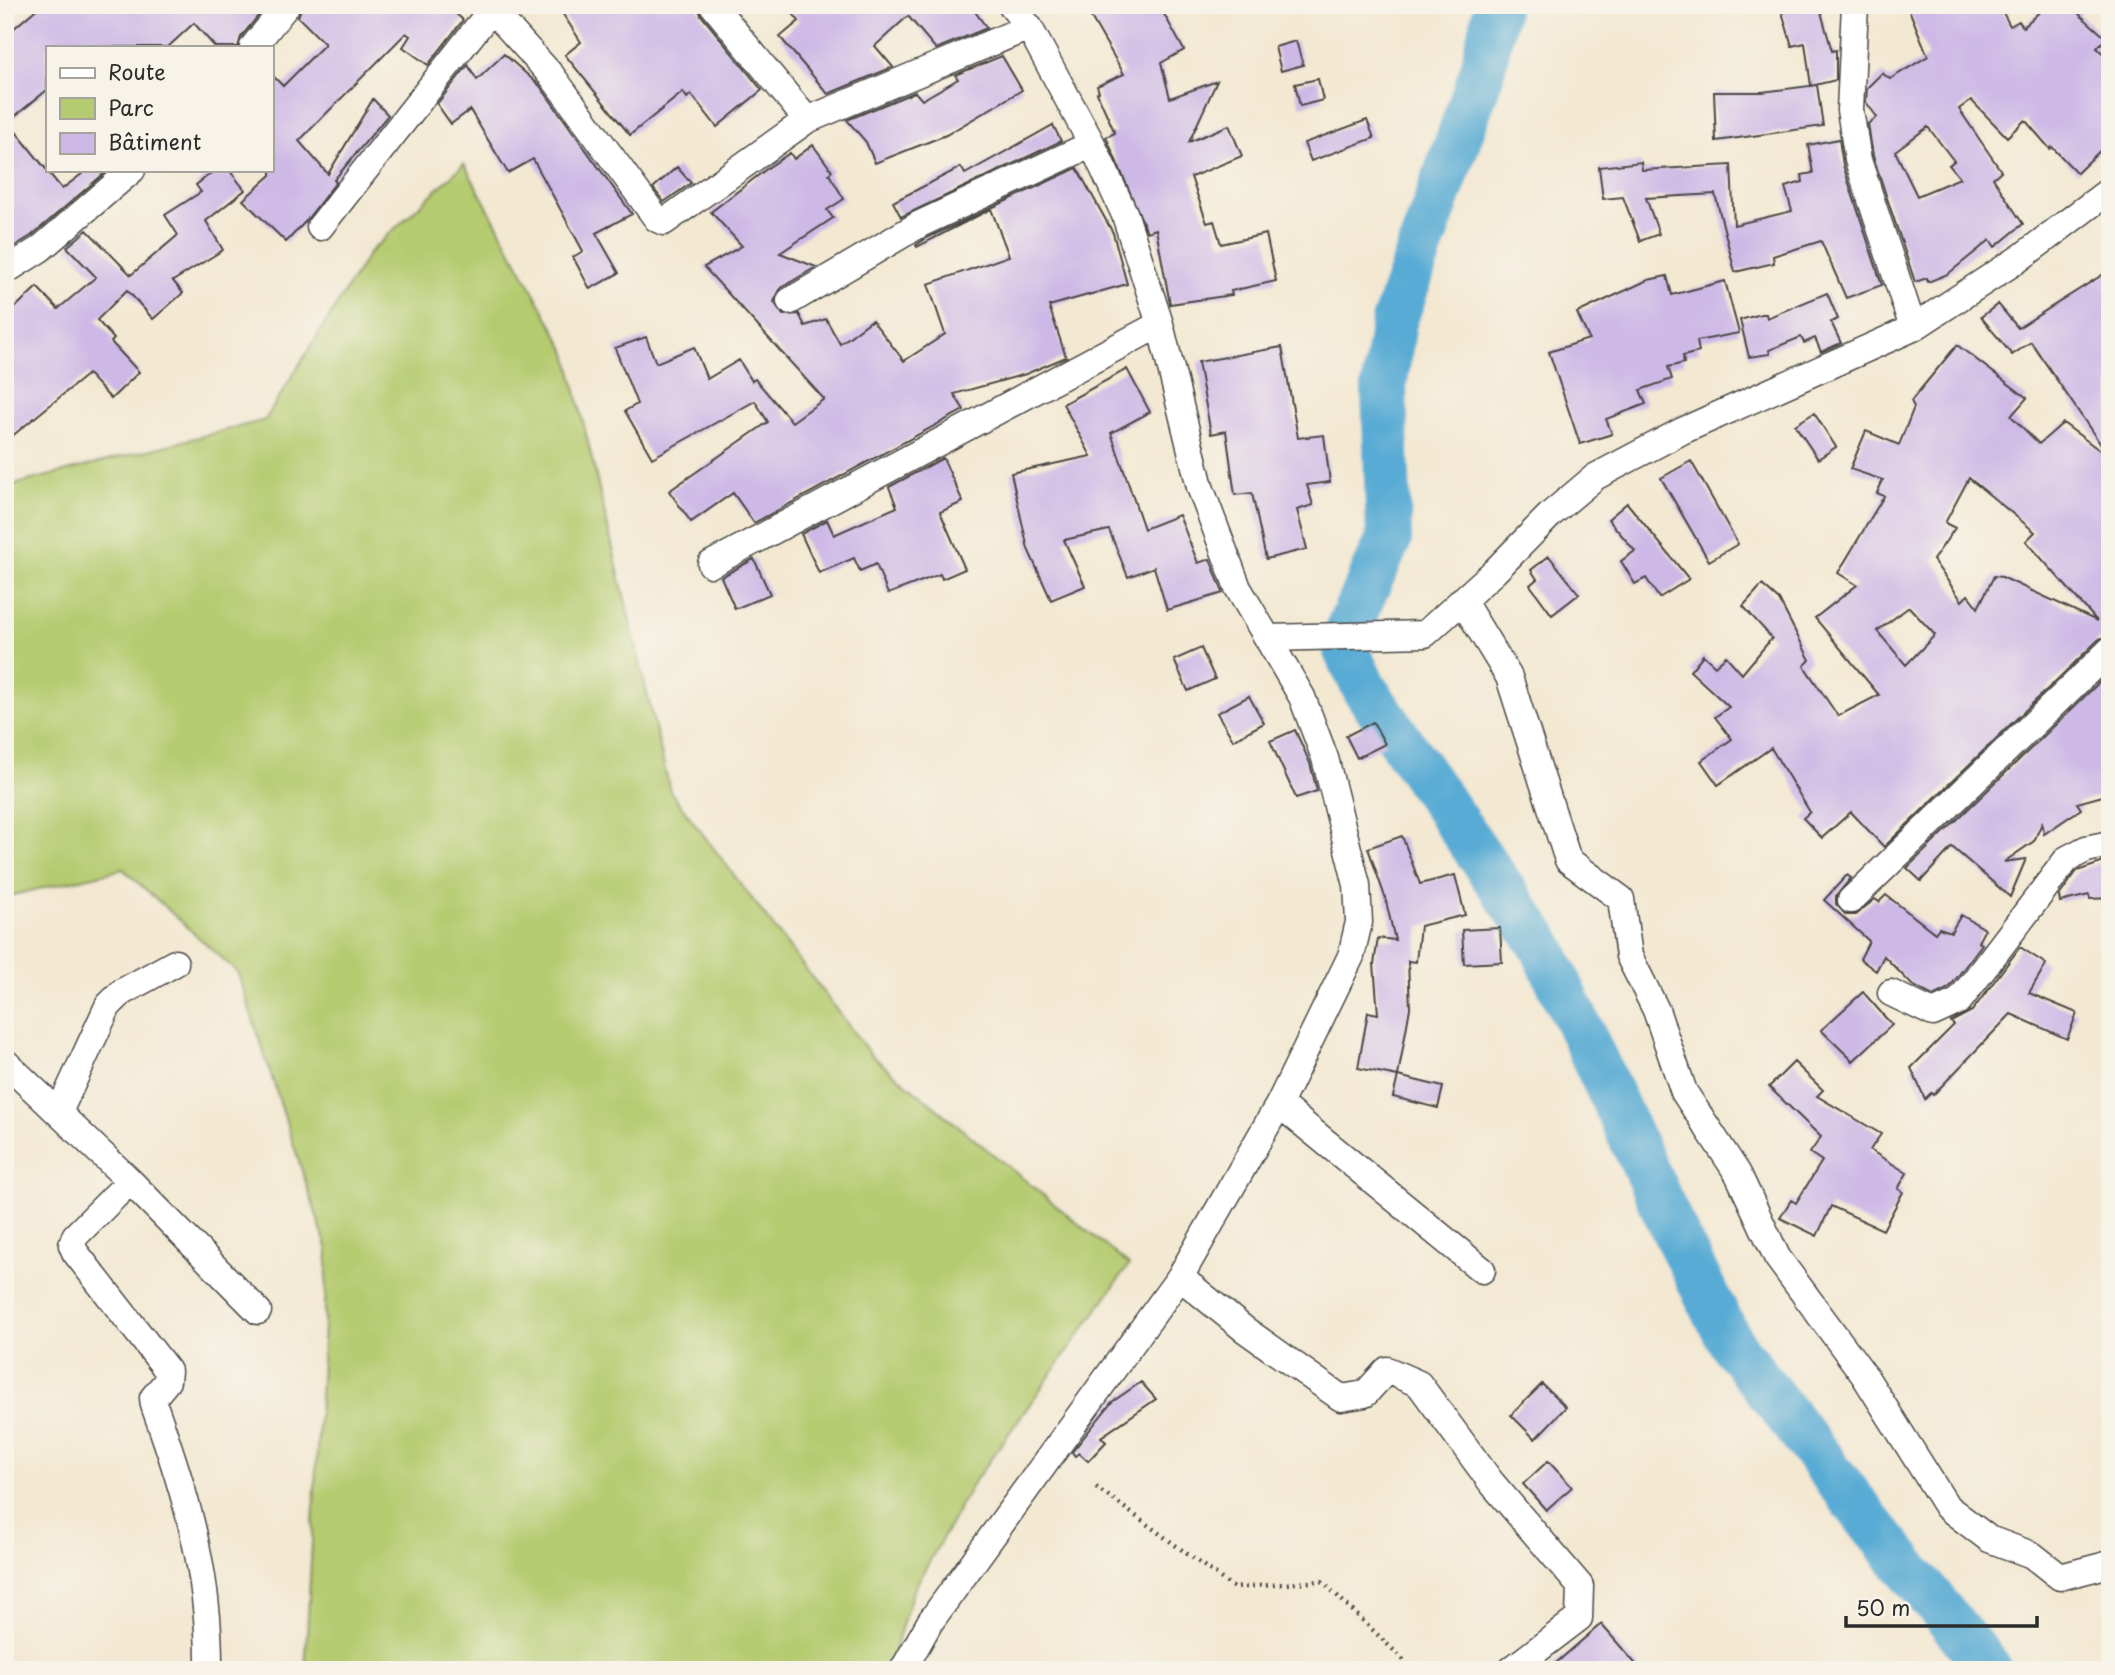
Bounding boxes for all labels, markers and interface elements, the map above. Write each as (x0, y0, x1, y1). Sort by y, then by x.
legend (46, 46, 273, 172)
text: Route (108, 55, 166, 87)
text: Parc (108, 91, 154, 123)
text: Bâtiment (108, 125, 201, 157)
scale bar (1846, 1584, 2036, 1628)
text: 50 m (1856, 1591, 1910, 1623)

